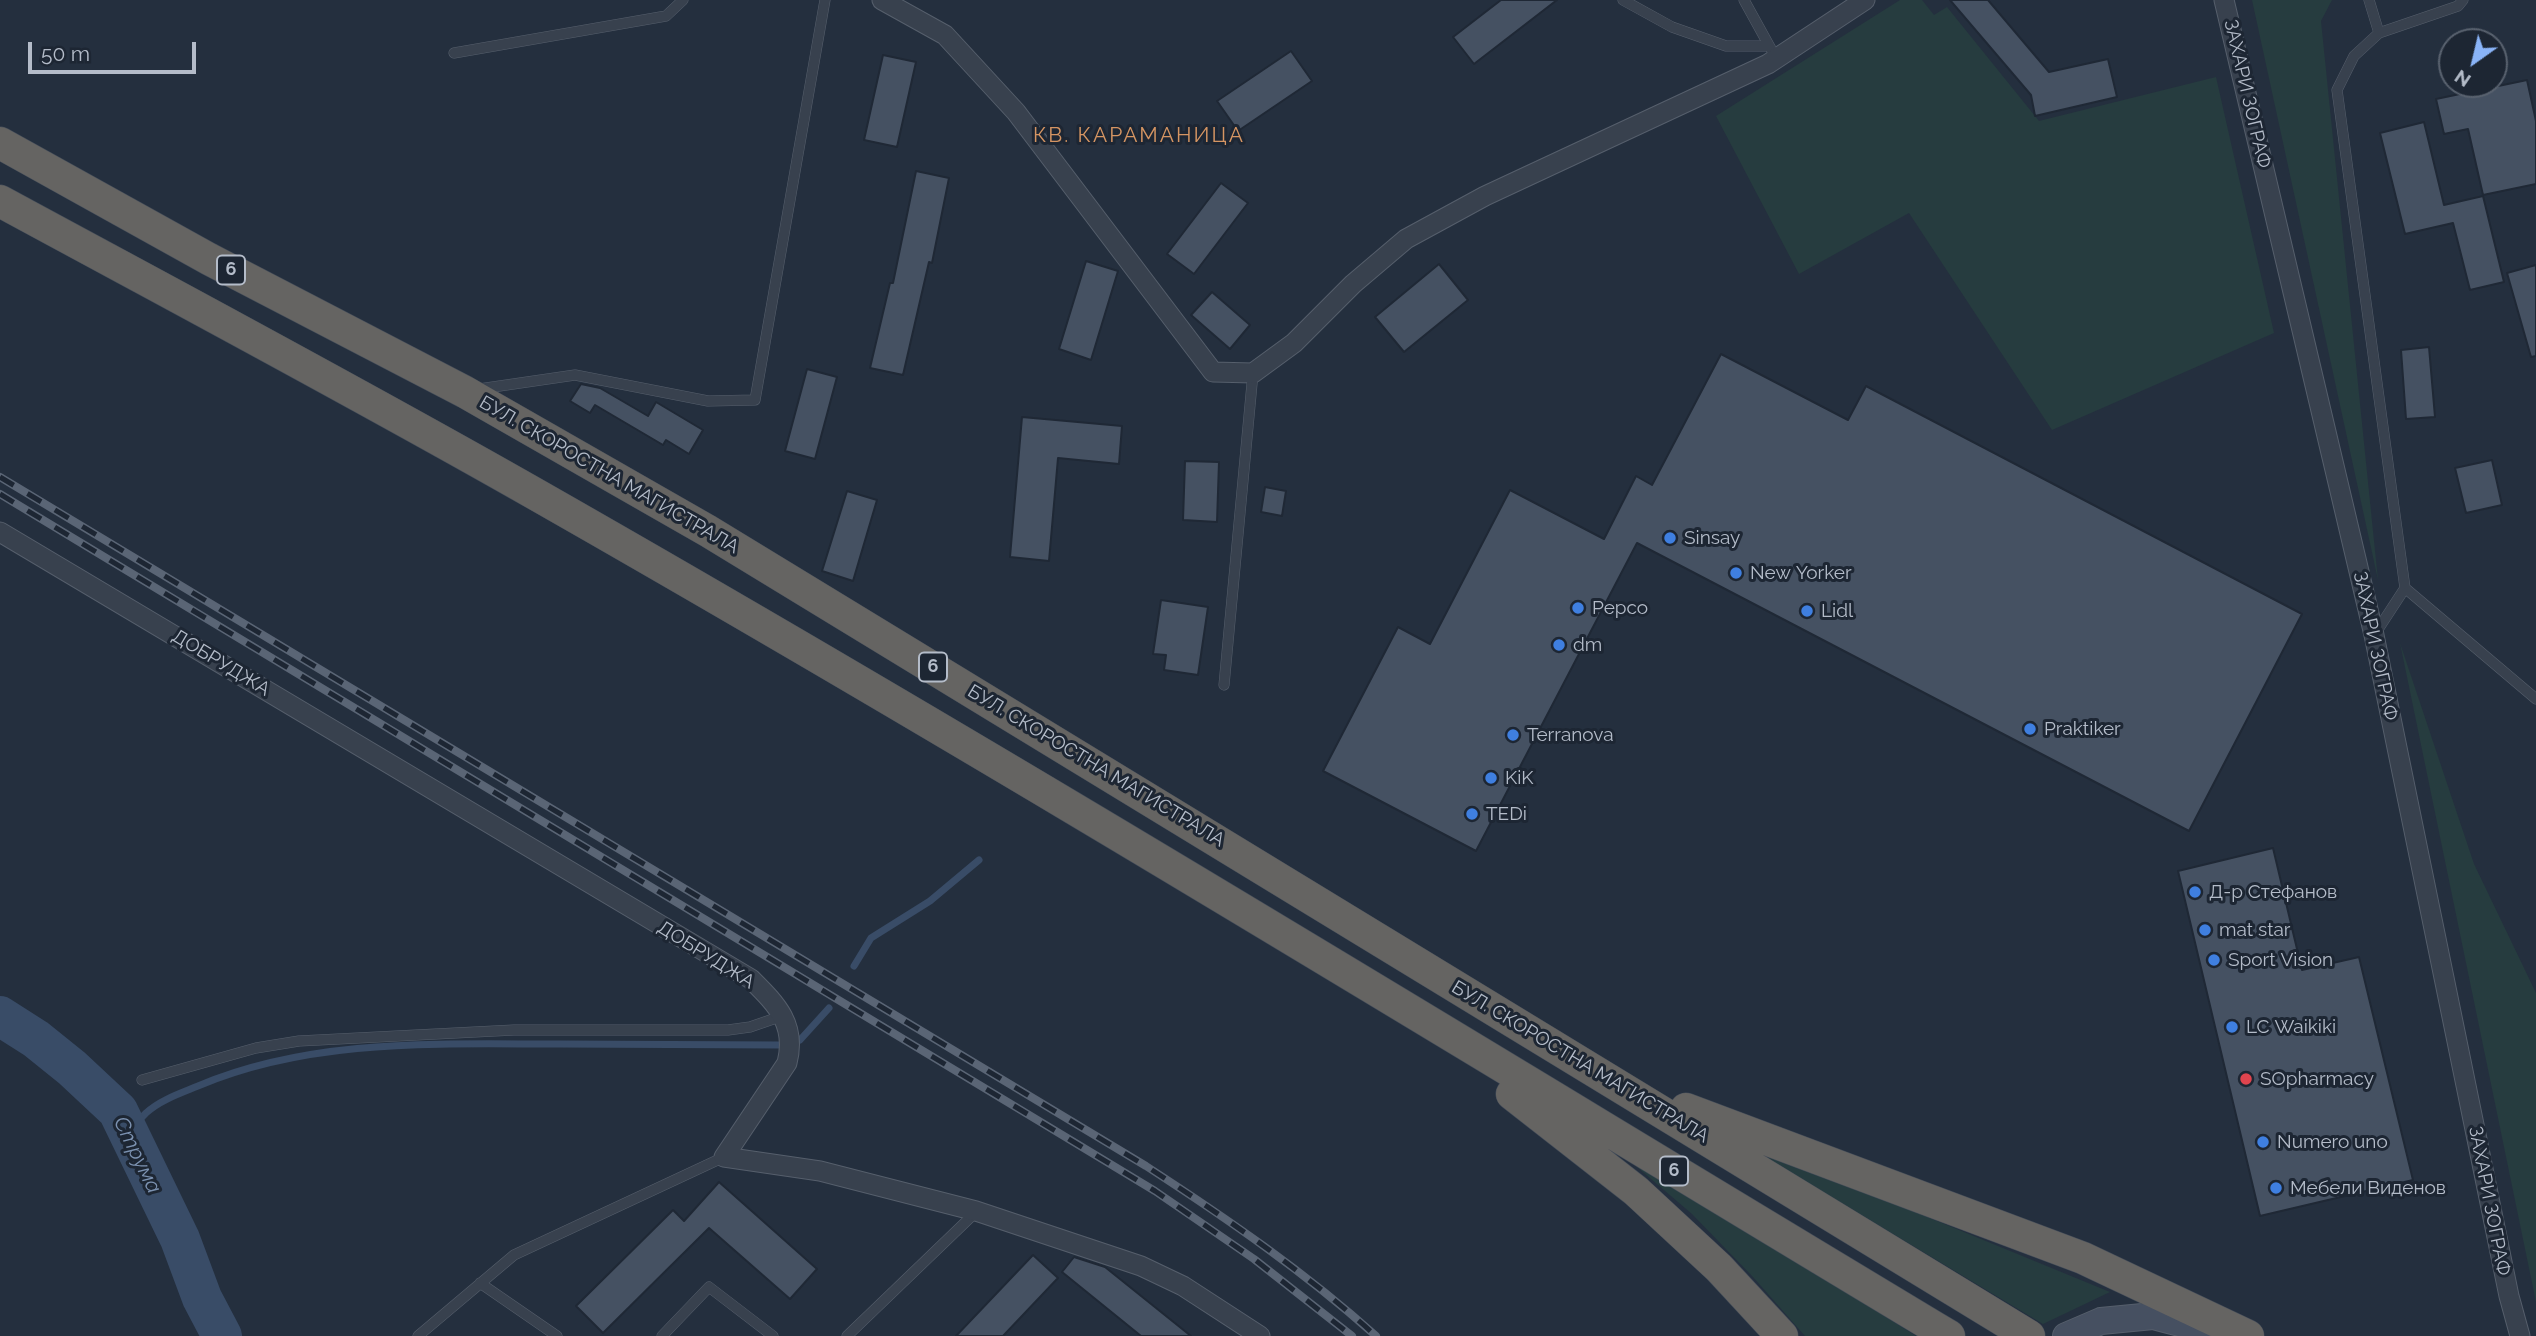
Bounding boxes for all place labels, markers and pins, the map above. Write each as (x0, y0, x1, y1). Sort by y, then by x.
place label: Sinsay (1684, 527, 1740, 549)
marker: Sinsay (1662, 530, 1678, 546)
place label: New Yorker (1750, 562, 1852, 584)
marker: New Yorker (1728, 565, 1744, 581)
place label: Pepco (1592, 597, 1648, 619)
marker: Pepco (1570, 600, 1586, 616)
place label: Lidl (1821, 600, 1853, 622)
marker: Lidl (1799, 603, 1815, 619)
place label: dm (1573, 634, 1602, 656)
marker: dm (1551, 637, 1567, 653)
place label: Praktiker (2044, 718, 2121, 740)
marker: Praktiker (2022, 721, 2038, 737)
place label: Terranova (1527, 724, 1614, 746)
marker: Terranova (1505, 727, 1521, 743)
place label: KiK (1505, 767, 1534, 789)
marker: KiK (1483, 770, 1499, 786)
place label: TEDi (1486, 803, 1527, 825)
marker: TEDi (1464, 806, 1480, 822)
place label: Д-р Стефанов (2209, 881, 2337, 903)
marker: Д-р Стефанов (2187, 884, 2203, 900)
place label: mat star (2219, 919, 2291, 941)
marker: mat star (2197, 922, 2213, 938)
place label: Sport Vision (2228, 949, 2333, 971)
marker: Sport Vision (2206, 952, 2222, 968)
place label: LC Waikiki (2246, 1016, 2336, 1038)
marker: LC Waikiki (2224, 1019, 2240, 1035)
place label: SOpharmacy (2260, 1068, 2374, 1090)
marker: SOpharmacy (2238, 1071, 2254, 1087)
place label: Numero uno (2277, 1131, 2388, 1153)
marker: Numero uno (2255, 1134, 2271, 1150)
place label: Мебели Виденов (2290, 1177, 2446, 1199)
marker: Мебели Виденов (2268, 1180, 2284, 1196)

